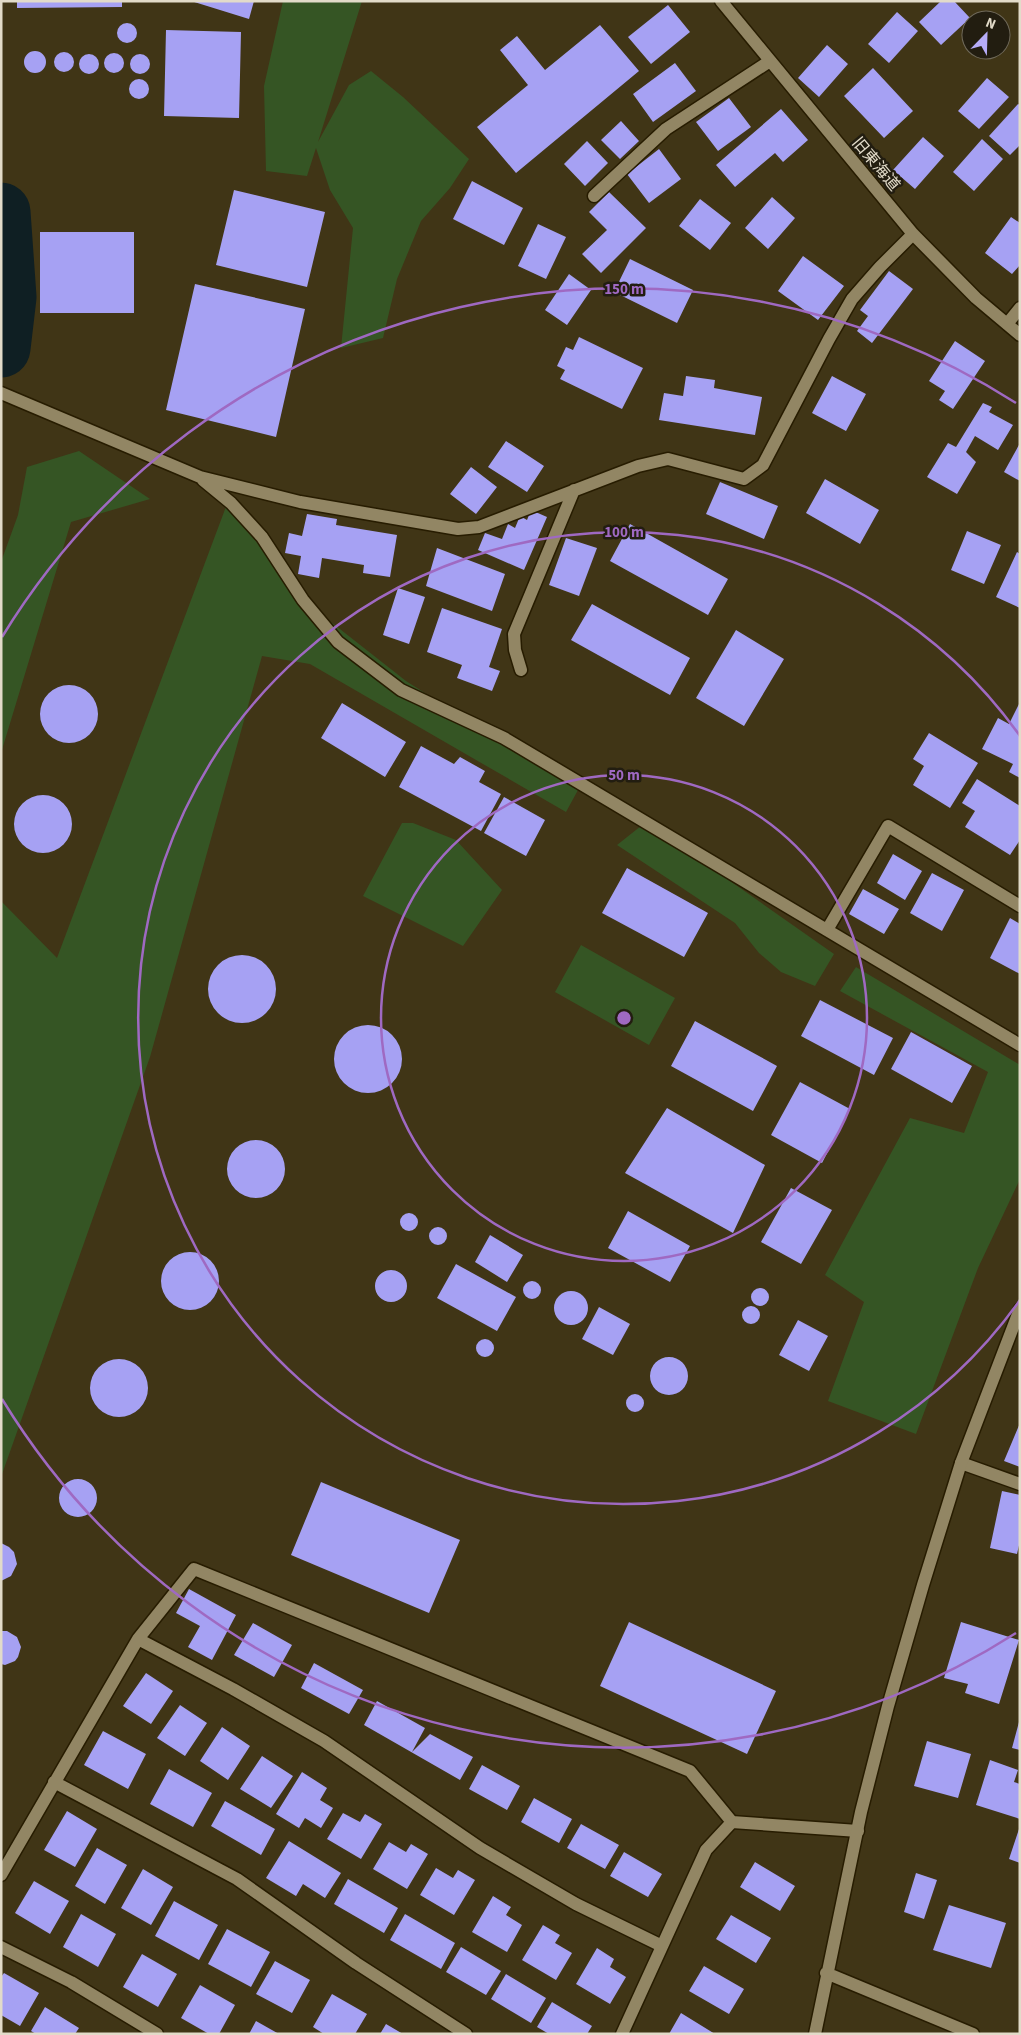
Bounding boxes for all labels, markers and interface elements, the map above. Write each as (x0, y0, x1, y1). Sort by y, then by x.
north arrow (961, 10, 1011, 60)
text: N (982, 13, 999, 35)
street label: 旧東海道 (847, 132, 905, 196)
text: 150 m (604, 279, 644, 300)
text: 100 m (604, 522, 644, 543)
text: 50 m (608, 765, 640, 786)
centre of rings (615, 1009, 633, 1027)

